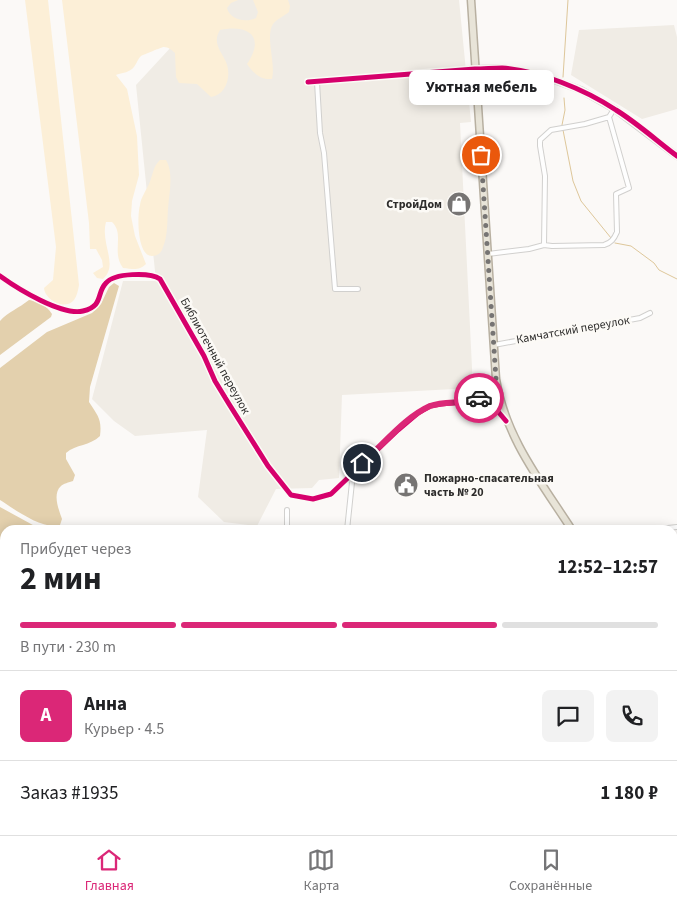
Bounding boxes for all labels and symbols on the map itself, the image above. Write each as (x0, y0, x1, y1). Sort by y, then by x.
callout: Уютная мебель (408, 70, 554, 105)
pin (460, 134, 502, 176)
shop icon: СтройДом (446, 191, 472, 217)
place label: СтройДом (386, 196, 442, 213)
street label: Библиотечный переулок (176, 295, 254, 417)
street label: Камчатский переулок (515, 312, 631, 348)
courier (454, 373, 504, 423)
pin (341, 442, 383, 484)
place label: Пожарно-спасательная часть № 20 (424, 470, 554, 501)
public building icon: Пожарно-спасательная часть № 20 (393, 472, 419, 498)

